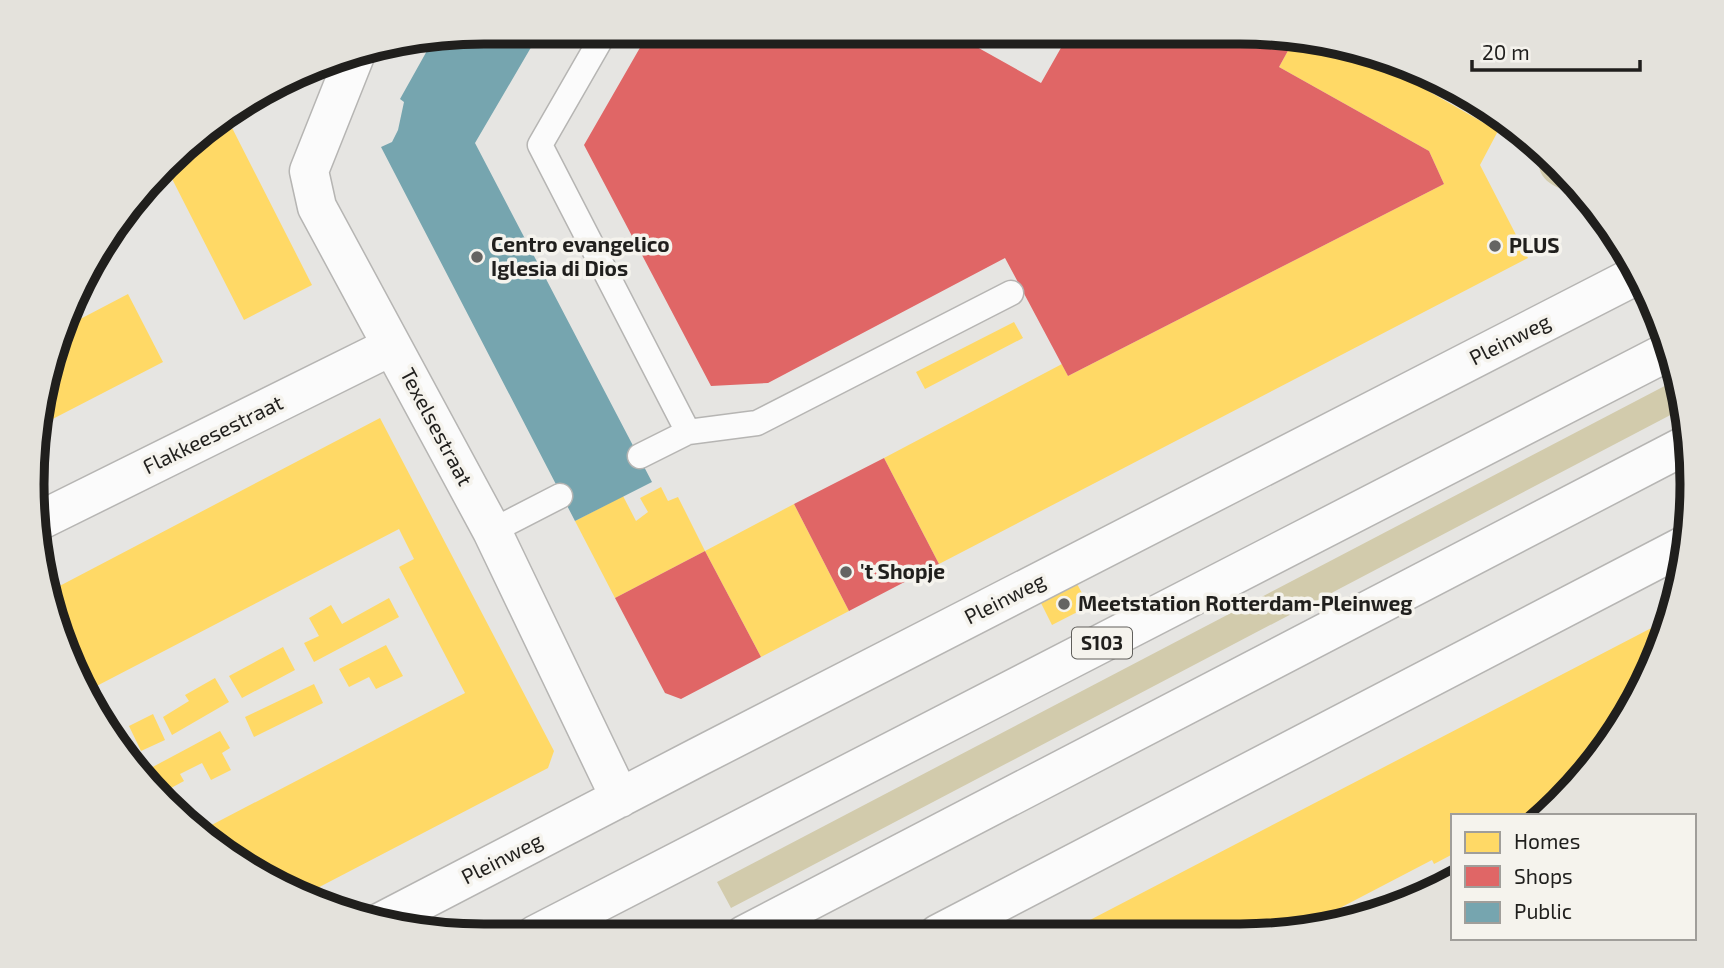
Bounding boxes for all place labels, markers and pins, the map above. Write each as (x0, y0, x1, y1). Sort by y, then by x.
place label: Centro evangelico Iglesia di Dios (491, 231, 670, 280)
place label: PLUS (1509, 232, 1560, 257)
marker: PLUS (1487, 238, 1503, 254)
marker: Centro evangelico Iglesia di Dios (469, 249, 485, 265)
place label: 't Shopje (860, 558, 945, 583)
marker: 't Shopje (838, 564, 854, 580)
place label: Meetstation Rotterdam-Pleinweg (1078, 590, 1413, 615)
marker: Meetstation Rotterdam-Pleinweg (1056, 596, 1072, 612)

